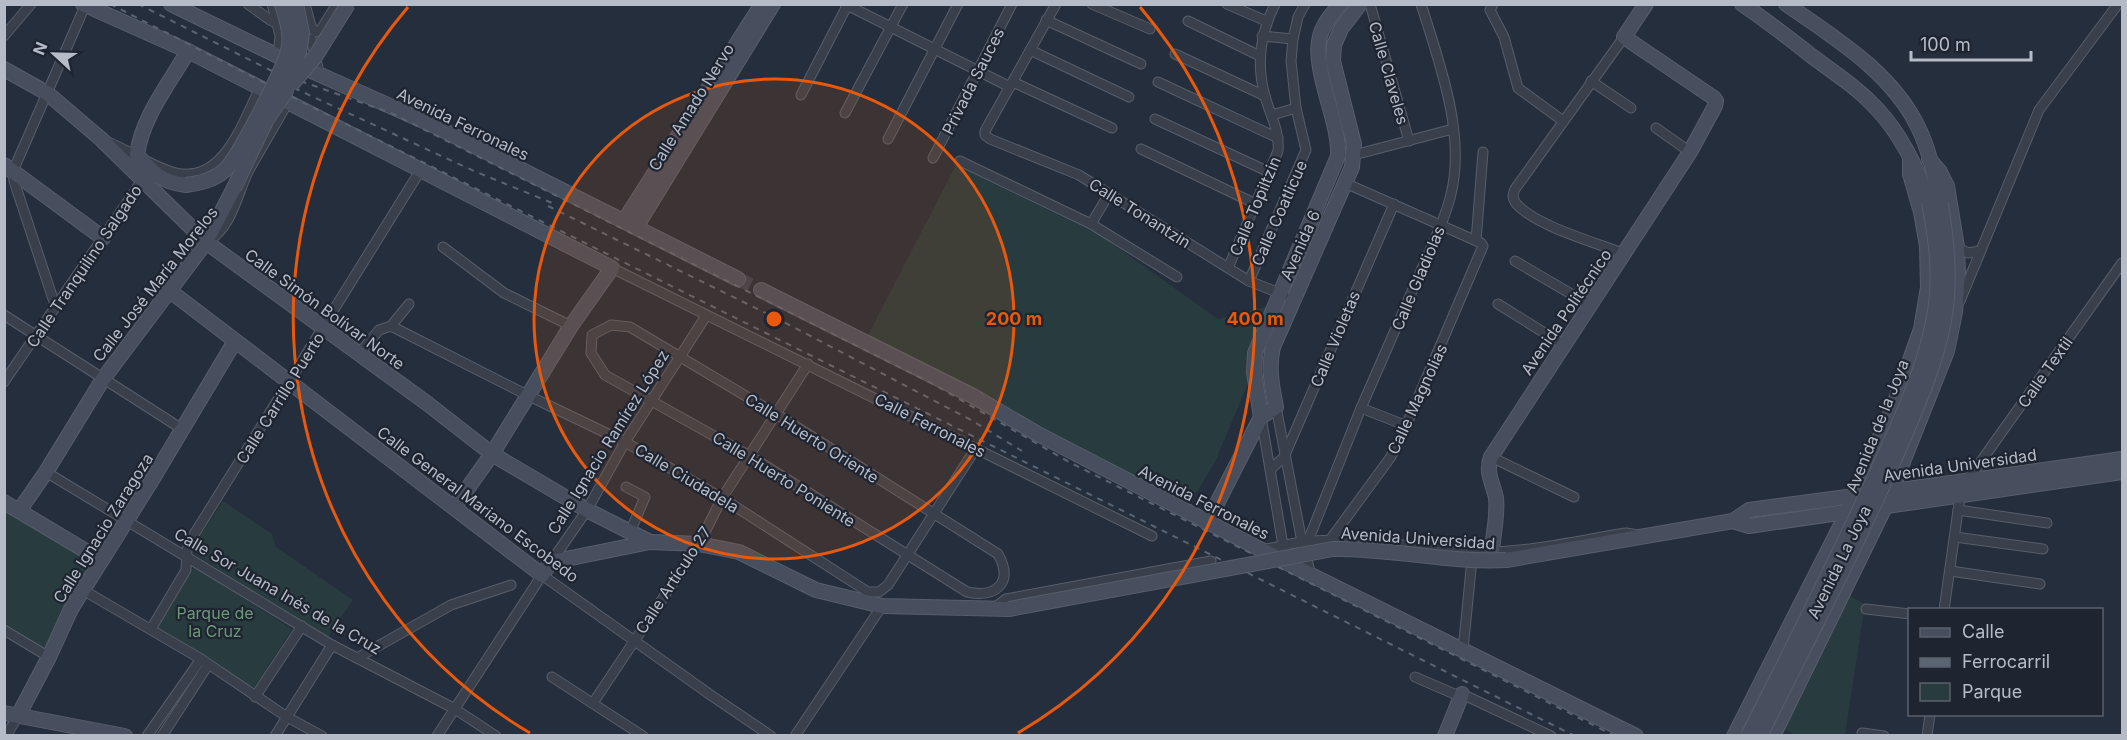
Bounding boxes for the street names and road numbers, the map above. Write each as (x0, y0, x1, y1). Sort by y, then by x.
street label: Calle Claveles (1365, 19, 1413, 127)
street label: Privada Sauces (937, 24, 1009, 138)
street label: Calle Amado Nervo (644, 40, 738, 174)
street label: Avenida Ferronales (394, 83, 532, 165)
street label: Calle Topiltzin (1225, 153, 1285, 259)
street label: Calle Coatlicue (1247, 157, 1311, 269)
street label: Calle Tonantzin (1085, 174, 1195, 252)
street label: Calle Tranquilino Salgado (22, 181, 146, 351)
street label: Calle José María Morelos (88, 202, 222, 366)
street label: Avenida 6 (1276, 207, 1324, 283)
street label: Calle Gladiolas (1387, 223, 1449, 333)
street label: Calle Simón Bolívar Norte (241, 244, 409, 374)
street label: Avenida Politécnico (1516, 245, 1616, 379)
street label: Calle Violetas (1306, 288, 1364, 390)
street label: Calle Carrillo Puerto (231, 329, 329, 467)
street label: Calle Textil (2013, 333, 2077, 411)
street label: Calle Magnolias (1383, 341, 1451, 457)
street label: Calle Ignacio Ramírez López (543, 346, 673, 538)
street label: Avenida de la Joya (1841, 356, 1913, 496)
street label: Calle Ferronales (871, 388, 989, 462)
street label: Calle Huerto Oriente (741, 389, 883, 487)
street label: Calle General Mariano Escobedo (373, 422, 583, 586)
street label: Calle Huerto Poniente (709, 427, 859, 531)
street label: Calle Ciudadela (631, 439, 743, 517)
street label: Avenida Universidad (1882, 444, 2038, 486)
street label: Calle Ignacio Zaragoza (49, 449, 157, 607)
street label: Avenida Ferronales (1135, 460, 1273, 544)
street label: Avenida La Joya (1803, 502, 1875, 622)
street label: Calle Sor Juana Inés de la Cruz (171, 523, 385, 659)
street label: Calle Artículo 27 (631, 523, 715, 637)
street label: Avenida Universidad (1340, 523, 1496, 553)

